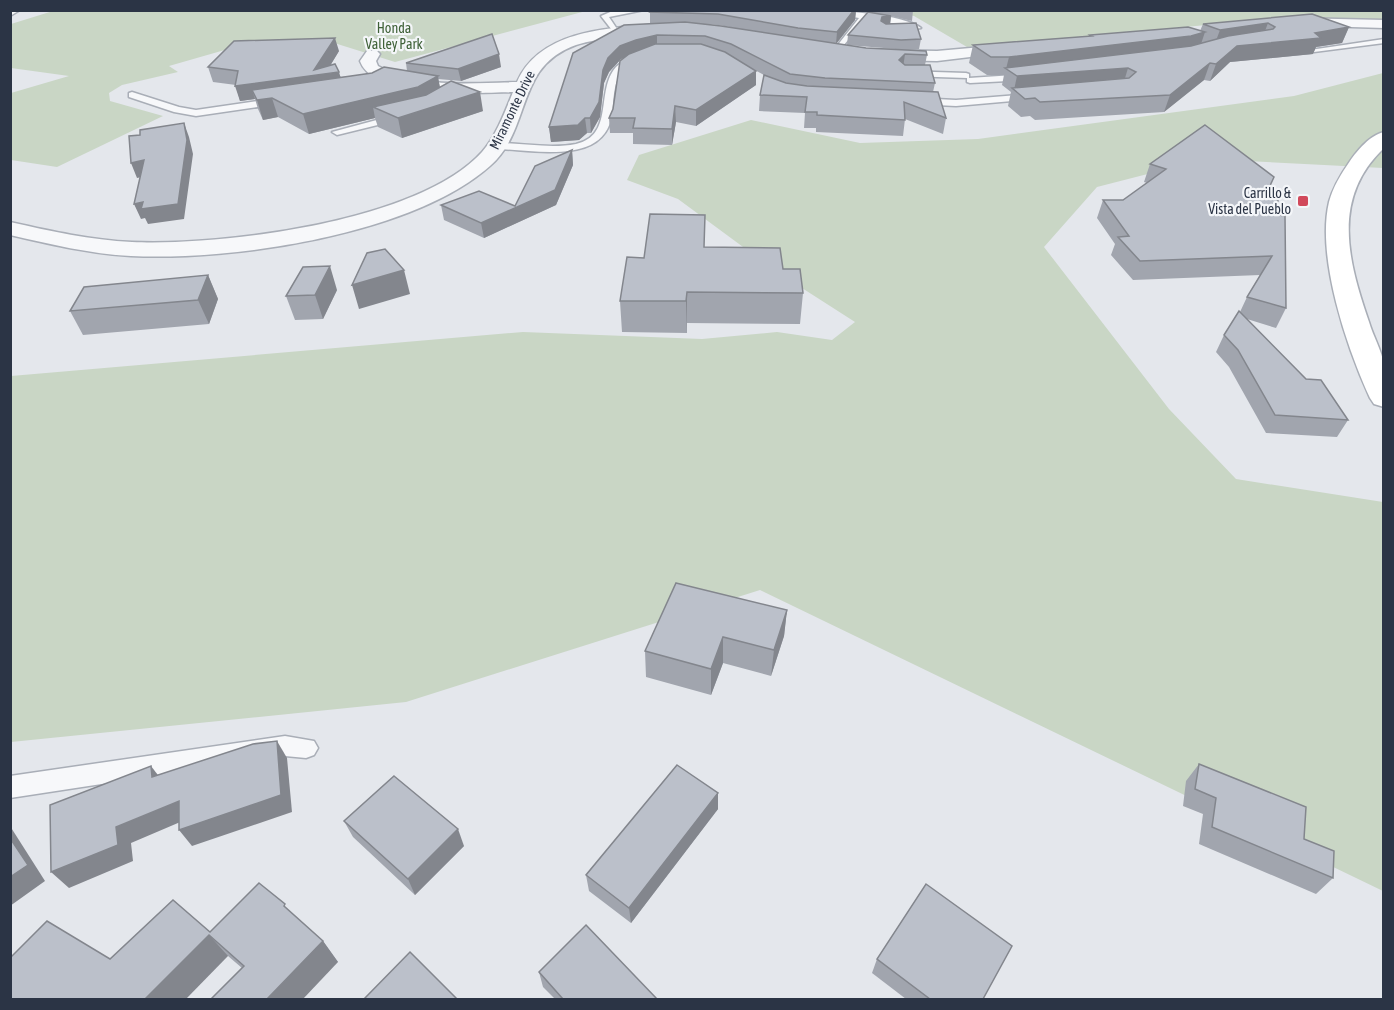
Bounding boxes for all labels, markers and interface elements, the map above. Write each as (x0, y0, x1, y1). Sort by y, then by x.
park label: Honda Valley Park (365, 20, 423, 52)
street label: Miramonte Drive (486, 68, 538, 152)
place label: Carrillo & Vista del Pueblo (1208, 185, 1292, 217)
marker: Carrillo & Vista del Pueblo (1296, 194, 1310, 208)

